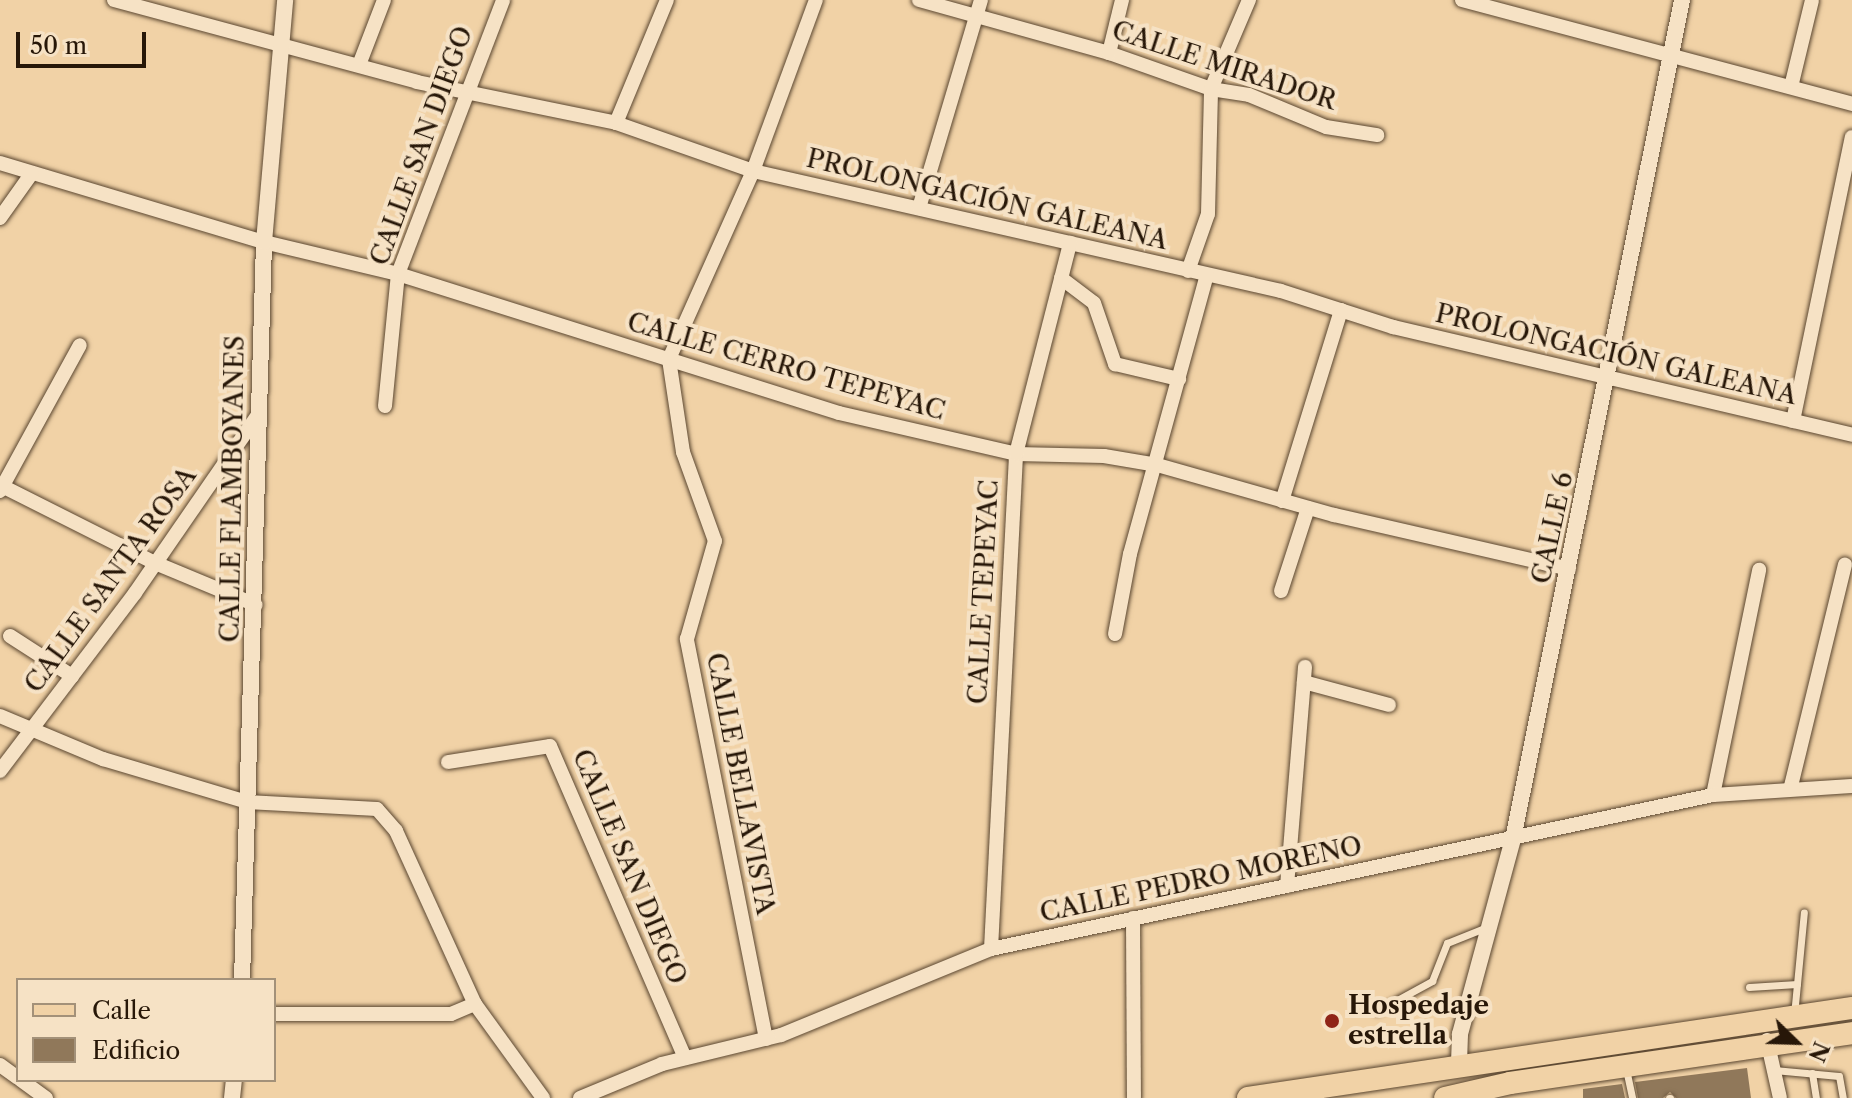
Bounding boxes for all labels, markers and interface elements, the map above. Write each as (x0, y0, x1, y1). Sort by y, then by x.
street label: CALLE MIRADOR (1108, 15, 1340, 117)
scale bar (20, 16, 150, 66)
street label: CALLE SAN DIEGO (364, 22, 480, 270)
text: 50 m (30, 31, 87, 60)
street label: PROLONGACIÓN GALEANA (803, 143, 1171, 257)
street label: PROLONGACIÓN GALEANA (1432, 298, 1800, 412)
street label: CALLE CERRO TEPEYAC (623, 307, 949, 427)
street label: CALLE FLAMBOYANES (215, 335, 251, 643)
street label: CALLE SANTA ROSA (18, 461, 204, 699)
street label: CALLE 6 (1526, 469, 1580, 587)
street label: CALLE TEPEYAC (963, 479, 1005, 705)
street label: CALLE BELLAVISTA (699, 650, 781, 918)
street label: CALLE SAN DIEGO (565, 745, 693, 989)
street label: CALLE PEDRO MORENO (1037, 831, 1365, 929)
legend (16, 978, 276, 1082)
place label: Hospedaje estrella (1348, 990, 1489, 1052)
text: Calle (92, 996, 151, 1025)
north arrow (1756, 1002, 1836, 1082)
marker: Hospedaje estrella (1323, 1012, 1341, 1030)
text: Edificio (92, 1036, 180, 1065)
text: N (1802, 1037, 1835, 1066)

